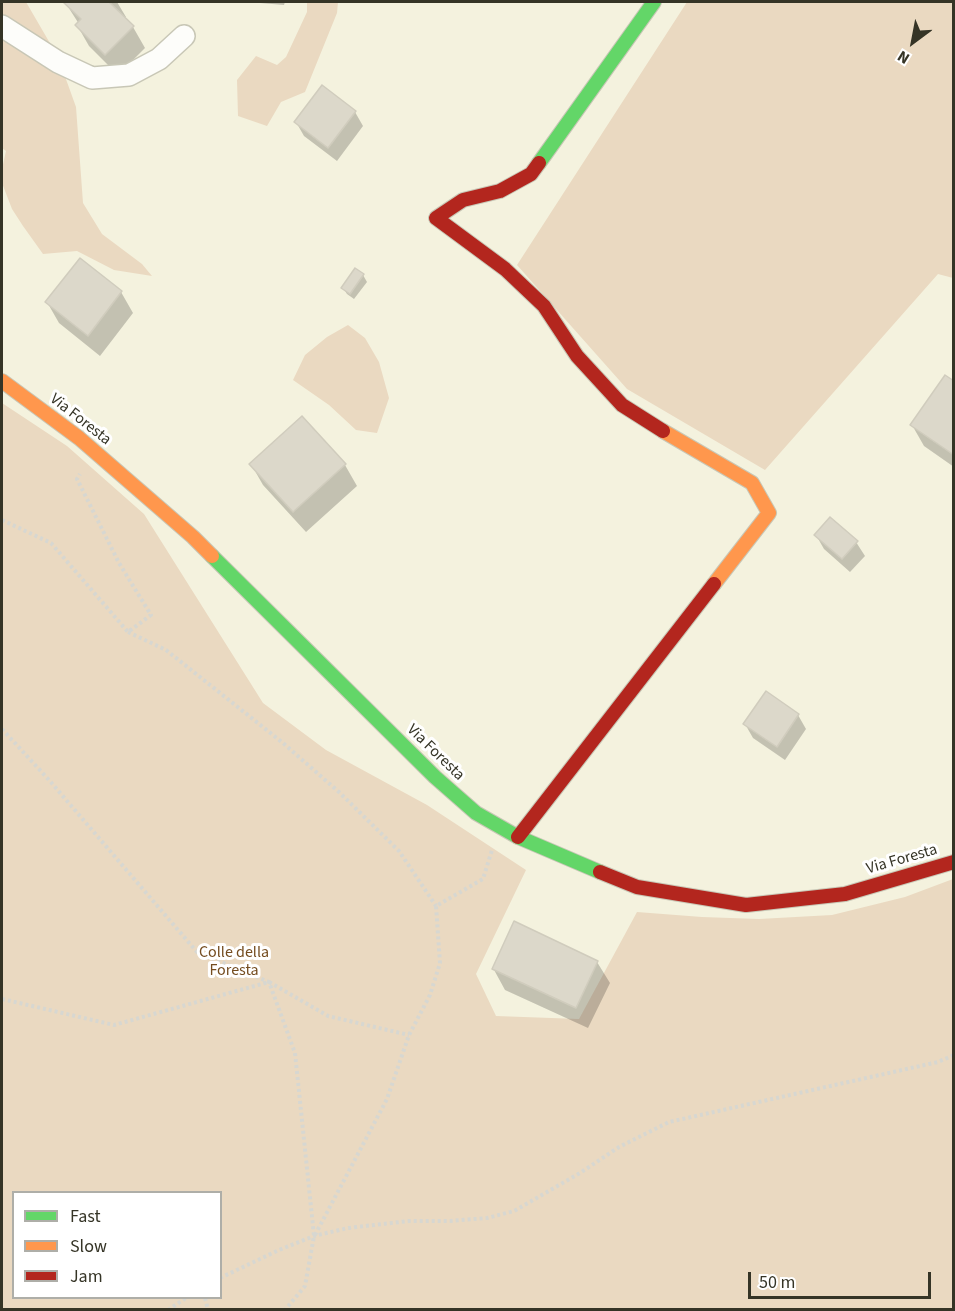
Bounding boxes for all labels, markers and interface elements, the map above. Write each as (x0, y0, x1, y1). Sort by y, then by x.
north arrow (883, 12, 943, 72)
text: N (893, 45, 914, 69)
street label: Via Foresta (45, 390, 115, 450)
street label: Via Foresta (402, 721, 468, 785)
street label: Via Foresta (864, 841, 940, 879)
park label: Colle della Foresta (199, 943, 269, 981)
legend (12, 1191, 222, 1299)
text: Fast (70, 1204, 101, 1229)
text: Slow (70, 1234, 107, 1259)
scale bar (751, 1260, 934, 1298)
text: Jam (70, 1264, 103, 1289)
text: 50 m (759, 1270, 795, 1295)

